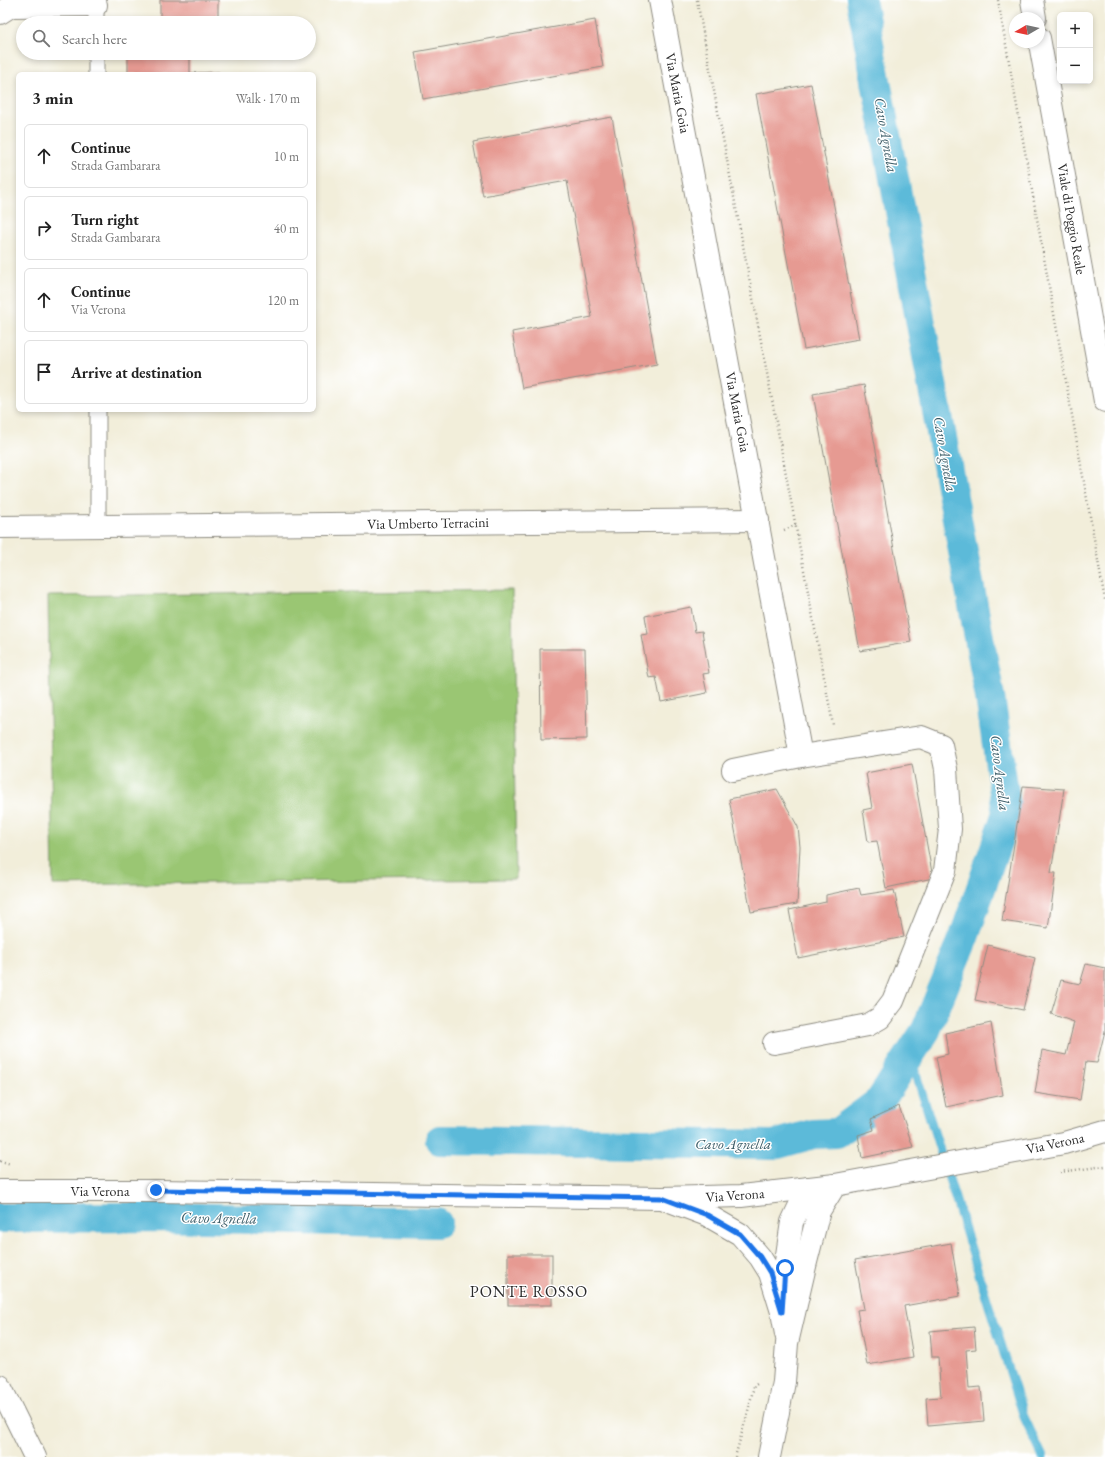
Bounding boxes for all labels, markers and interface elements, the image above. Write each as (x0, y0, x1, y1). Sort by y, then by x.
north arrow (1009, 12, 1045, 48)
map controls (1057, 12, 1093, 84)
button: + (1057, 12, 1093, 48)
search box (16, 16, 316, 60)
icon: search (30, 27, 52, 49)
text: Search here (62, 29, 127, 48)
button: − (1057, 48, 1093, 84)
street label: Via Maria Goia (661, 51, 695, 135)
text: 3 min (32, 87, 73, 109)
text: Walk · 170 m (236, 90, 300, 107)
water label: Cavo Agnella (871, 96, 902, 174)
text: Continue (71, 138, 131, 157)
icon: ahead (33, 145, 55, 167)
text: 10 m (274, 148, 299, 165)
text: Strada Gambarara (71, 157, 160, 174)
street label: Viale di Poggio Reale (1053, 162, 1091, 276)
text: Turn right (71, 210, 139, 229)
icon: right (33, 217, 55, 239)
text: 40 m (274, 220, 299, 237)
text: Strada Gambarara (71, 229, 160, 246)
text: Continue (71, 282, 131, 301)
icon: ahead (33, 289, 55, 311)
text: 120 m (268, 292, 299, 309)
text: Via Verona (71, 301, 126, 318)
icon: arrive (33, 361, 55, 383)
text: Arrive at destination (71, 363, 202, 382)
street label: Via Maria Goia (721, 370, 755, 454)
water label: Cavo Agnella (930, 415, 961, 493)
street label: Via Umberto Terracini (367, 513, 490, 533)
water label: Cavo Agnella (986, 734, 1015, 812)
street label: Via Verona (1024, 1128, 1086, 1158)
water label: Cavo Agnella (695, 1134, 771, 1153)
route end (147, 1181, 165, 1199)
street label: Via Verona (71, 1182, 130, 1200)
street label: Via Verona (705, 1184, 765, 1206)
water label: Cavo Agnella (181, 1207, 257, 1228)
route start (776, 1259, 794, 1277)
district label: PONTE ROSSO (470, 1281, 588, 1302)

